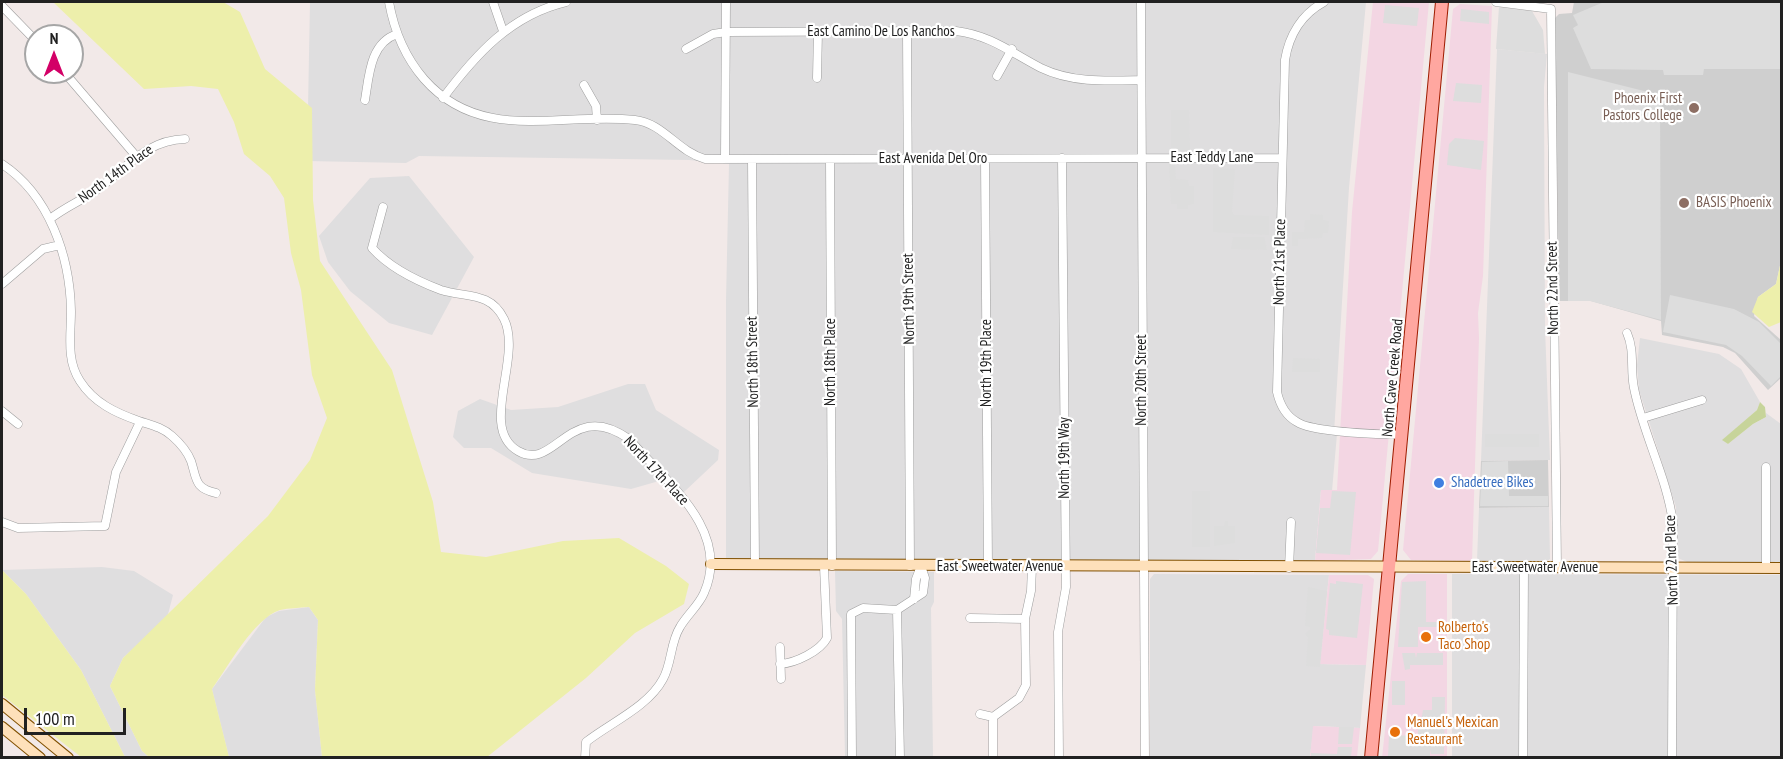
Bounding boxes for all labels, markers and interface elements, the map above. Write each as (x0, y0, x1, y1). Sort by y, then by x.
street label: East Camino De Los Ranchos (807, 23, 955, 41)
north arrow (24, 24, 84, 84)
text: N (50, 28, 58, 48)
place label: Phoenix First Pastors College (1603, 90, 1682, 125)
marker: Phoenix First Pastors College (1687, 101, 1701, 115)
street label: North 14th Place (75, 141, 157, 207)
street label: East Teddy Lane (1171, 149, 1253, 167)
street label: East Avenida Del Oro (879, 150, 987, 168)
place label: BASIS Phoenix (1696, 194, 1772, 212)
marker: BASIS Phoenix (1677, 196, 1691, 210)
street label: North 21st Place (1270, 219, 1290, 305)
street label: North 22nd Street (1543, 241, 1563, 335)
street label: North 19th Street (899, 253, 919, 345)
street label: North 18th Street (743, 316, 763, 408)
street label: North 18th Place (822, 318, 840, 406)
street label: North Cave Creek Road (1379, 318, 1407, 438)
street label: North 19th Place (978, 319, 996, 407)
street label: North 20th Street (1133, 334, 1151, 426)
street label: North 19th Way (1056, 417, 1074, 499)
street label: North 17th Place (619, 433, 693, 509)
place label: Shadetree Bikes (1451, 474, 1534, 492)
marker: Shadetree Bikes (1432, 476, 1446, 490)
street label: North 22nd Place (1661, 515, 1683, 605)
street label: East Sweetwater Avenue (937, 558, 1063, 576)
street label: East Sweetwater Avenue (1472, 559, 1598, 577)
place label: Rolberto's Taco Shop (1438, 619, 1490, 654)
marker: Rolberto's Taco Shop (1419, 630, 1433, 644)
scale bar (27, 696, 129, 734)
text: 100 m (35, 707, 75, 730)
place label: Manuel's Mexican Restaurant (1407, 714, 1498, 749)
marker: Manuel's Mexican Restaurant (1388, 725, 1402, 739)

